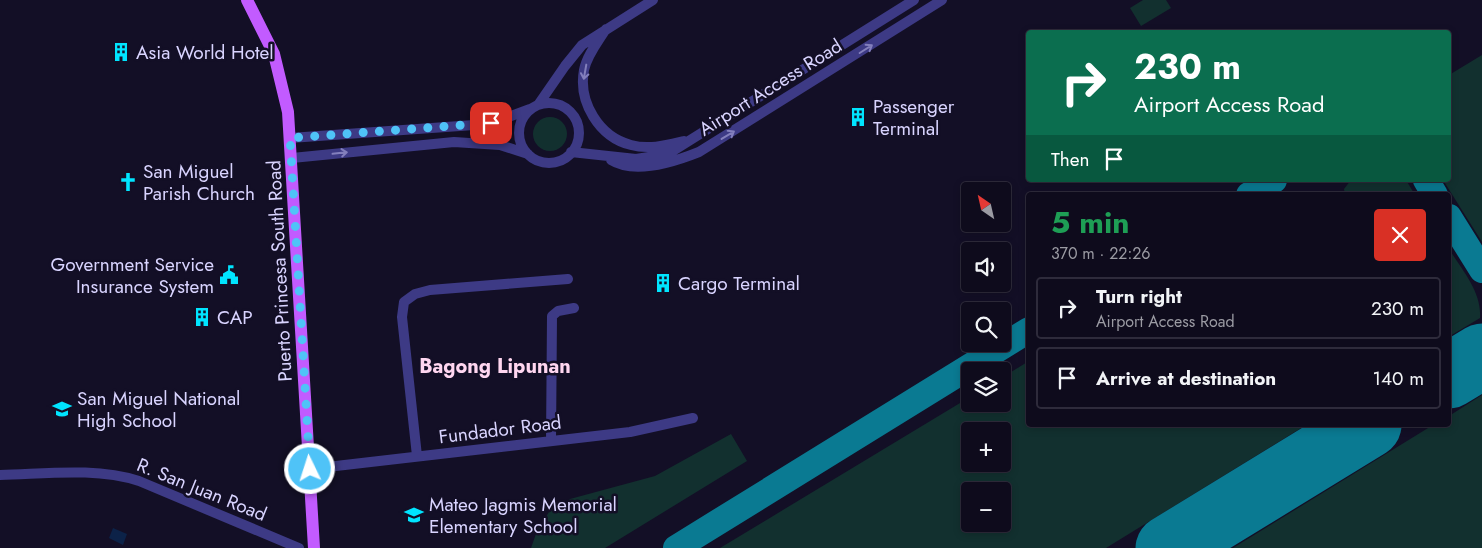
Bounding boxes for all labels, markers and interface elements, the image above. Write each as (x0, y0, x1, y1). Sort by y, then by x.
street label: Airport Access Road (693, 32, 847, 142)
place label: Asia World Hotel (136, 39, 274, 66)
building icon: Asia World Hotel (110, 41, 132, 63)
text: 230 m (1134, 42, 1241, 92)
one-way arrow (859, 44, 873, 54)
icon: right (1051, 50, 1116, 115)
one-way arrow (579, 64, 589, 80)
text: Airport Access Road (1134, 88, 1324, 120)
place label: Passenger Terminal (873, 93, 955, 142)
pin (470, 102, 512, 144)
building icon: Passenger Terminal (847, 106, 869, 128)
icon: arrive (477, 109, 505, 137)
one-way arrow (721, 129, 735, 140)
icon: arrive (1100, 145, 1128, 173)
text: Then (1051, 146, 1090, 173)
one-way arrow (332, 148, 348, 158)
place label: San Miguel Parish Church (143, 158, 255, 207)
street label: Puerto Princesa South Road (260, 160, 299, 382)
church icon: San Miguel Parish Church (117, 171, 139, 193)
north arrow (961, 182, 1011, 232)
map controls (961, 182, 1011, 532)
text: 5 min (1051, 201, 1129, 244)
button: close (1374, 209, 1426, 261)
button: sound (961, 242, 1011, 292)
text: 370 m · 22:26 (1051, 242, 1151, 265)
place label: Government Service Insurance System (51, 251, 214, 300)
public building icon: Government Service Insurance System (218, 264, 240, 286)
place label: Cargo Terminal (678, 270, 800, 297)
building icon: Cargo Terminal (652, 272, 674, 294)
text: Turn right (1096, 283, 1182, 310)
icon: right (1053, 294, 1081, 322)
text: 230 m (1371, 295, 1424, 322)
button: search (961, 302, 1011, 352)
place label: CAP (217, 304, 253, 331)
building icon: CAP (191, 306, 213, 328)
text: Airport Access Road (1096, 310, 1235, 333)
district label: Bagong Lipunan (419, 352, 571, 381)
button: layers (961, 362, 1011, 412)
icon: arrive (1053, 364, 1081, 392)
text: Arrive at destination (1096, 365, 1276, 392)
text: 140 m (1372, 365, 1424, 392)
place label: San Miguel National High School (77, 385, 240, 434)
school or university icon: San Miguel National High School (51, 398, 73, 420)
street label: Fundador Road (437, 409, 563, 450)
button: + (961, 422, 1011, 472)
position arrow (283, 442, 335, 494)
street label: R. San Juan Road (133, 451, 271, 528)
button: − (961, 482, 1011, 532)
place label: Mateo Jagmis Memorial Elementary School (429, 491, 617, 540)
school or university icon: Mateo Jagmis Memorial Elementary School (403, 504, 425, 526)

